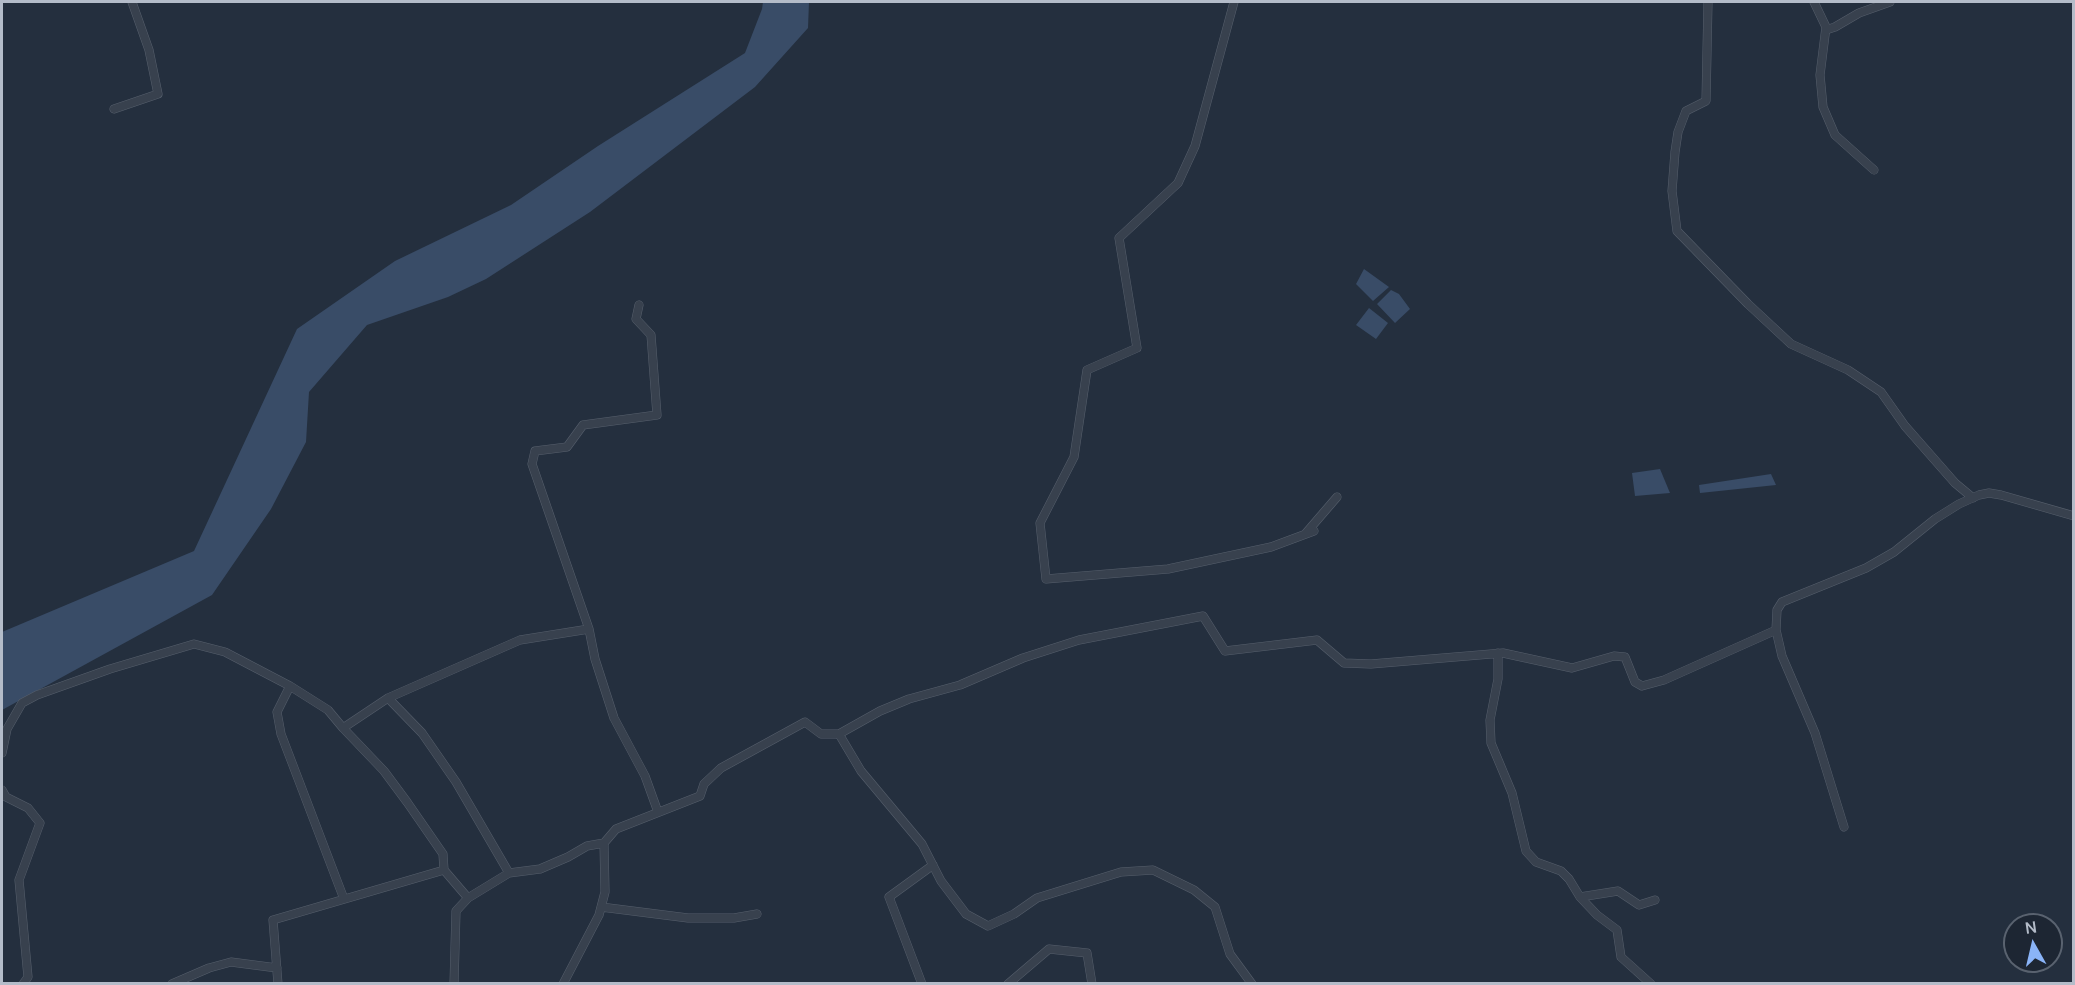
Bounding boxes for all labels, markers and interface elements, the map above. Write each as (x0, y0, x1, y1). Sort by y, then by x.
north arrow (2003, 913, 2063, 973)
text: N (2024, 915, 2038, 939)

